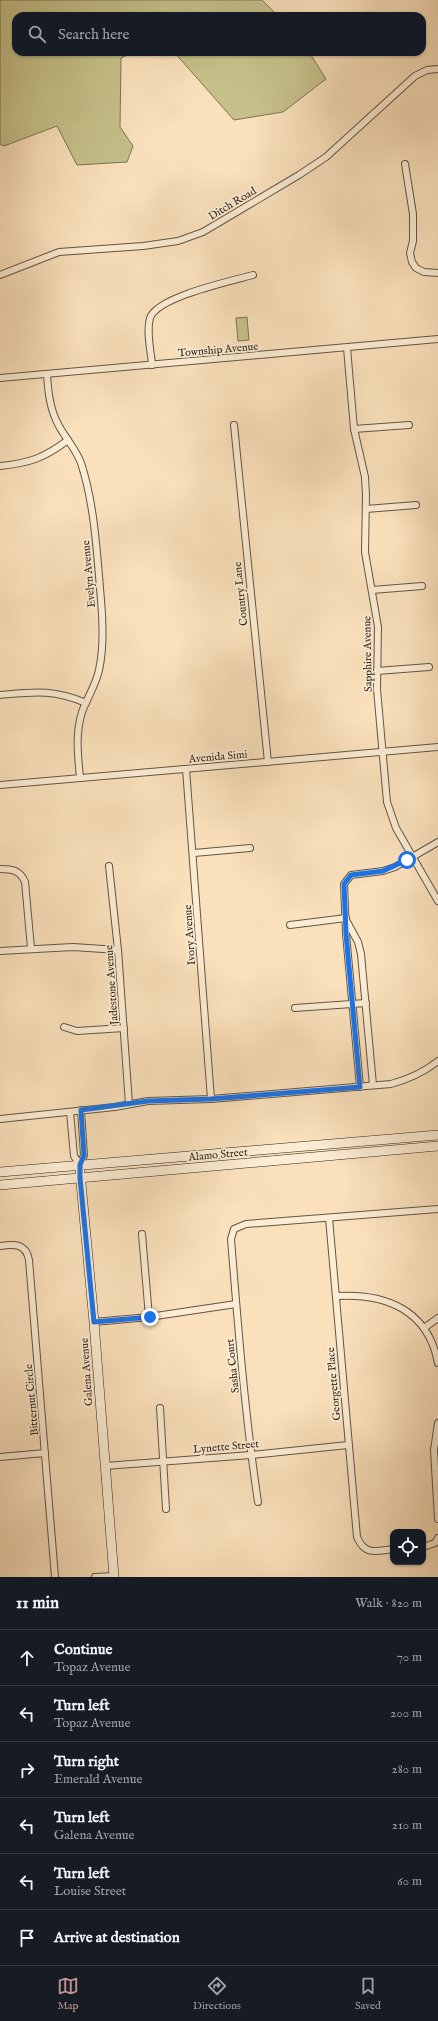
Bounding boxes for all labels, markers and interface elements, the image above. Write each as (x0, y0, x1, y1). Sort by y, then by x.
search box (12, 12, 426, 56)
icon: search (26, 23, 48, 45)
text: Search here (58, 25, 129, 44)
street label: Ditch Road (206, 184, 259, 224)
street label: Township Avenue (177, 340, 259, 360)
street label: Evelyn Avenue (79, 540, 99, 608)
street label: Country Lane (231, 561, 251, 627)
street label: Sapphire Avenue (360, 616, 376, 692)
street label: Avenida Simi (187, 747, 248, 767)
route start (398, 851, 416, 869)
street label: Ivory Avenue (181, 904, 199, 966)
street label: Jadestone Avenue (102, 944, 122, 1027)
street label: Alamo Street (187, 1145, 248, 1165)
route end (141, 1308, 159, 1326)
street label: Galena Avenue (78, 1337, 96, 1406)
street label: Sasha Court (223, 1338, 243, 1394)
street label: Georgette Place (324, 1347, 344, 1421)
street label: Bitternut Circle (22, 1363, 42, 1436)
street label: Lynette Street (192, 1437, 260, 1457)
map controls (390, 1529, 426, 1565)
button: locate (390, 1529, 426, 1565)
text: 11 min (16, 1593, 59, 1614)
text: Walk · 820 m (355, 1595, 422, 1612)
text: Continue (54, 1640, 112, 1659)
icon: ahead (16, 1647, 38, 1669)
text: 70 m (397, 1649, 422, 1666)
text: Topaz Avenue (54, 1659, 131, 1676)
text: Turn left (54, 1696, 110, 1715)
icon: left (16, 1703, 38, 1725)
text: 200 m (390, 1705, 422, 1722)
text: Topaz Avenue (54, 1715, 131, 1732)
text: Turn right (54, 1752, 119, 1771)
icon: right (16, 1759, 38, 1781)
text: 280 m (392, 1761, 422, 1778)
text: Emerald Avenue (54, 1771, 142, 1788)
text: Turn left (54, 1808, 110, 1827)
icon: left (16, 1815, 38, 1837)
text: 210 m (392, 1817, 422, 1834)
text: Galena Avenue (54, 1827, 135, 1844)
text: Turn left (54, 1864, 110, 1883)
icon: left (16, 1871, 38, 1893)
text: 60 m (397, 1873, 422, 1890)
text: Louise Street (54, 1883, 126, 1900)
icon: arrive (16, 1927, 38, 1949)
text: Arrive at destination (54, 1928, 180, 1947)
tab: Map (57, 1975, 79, 2013)
tab: Directions (193, 1975, 241, 2013)
tab: Saved (355, 1975, 381, 2013)

